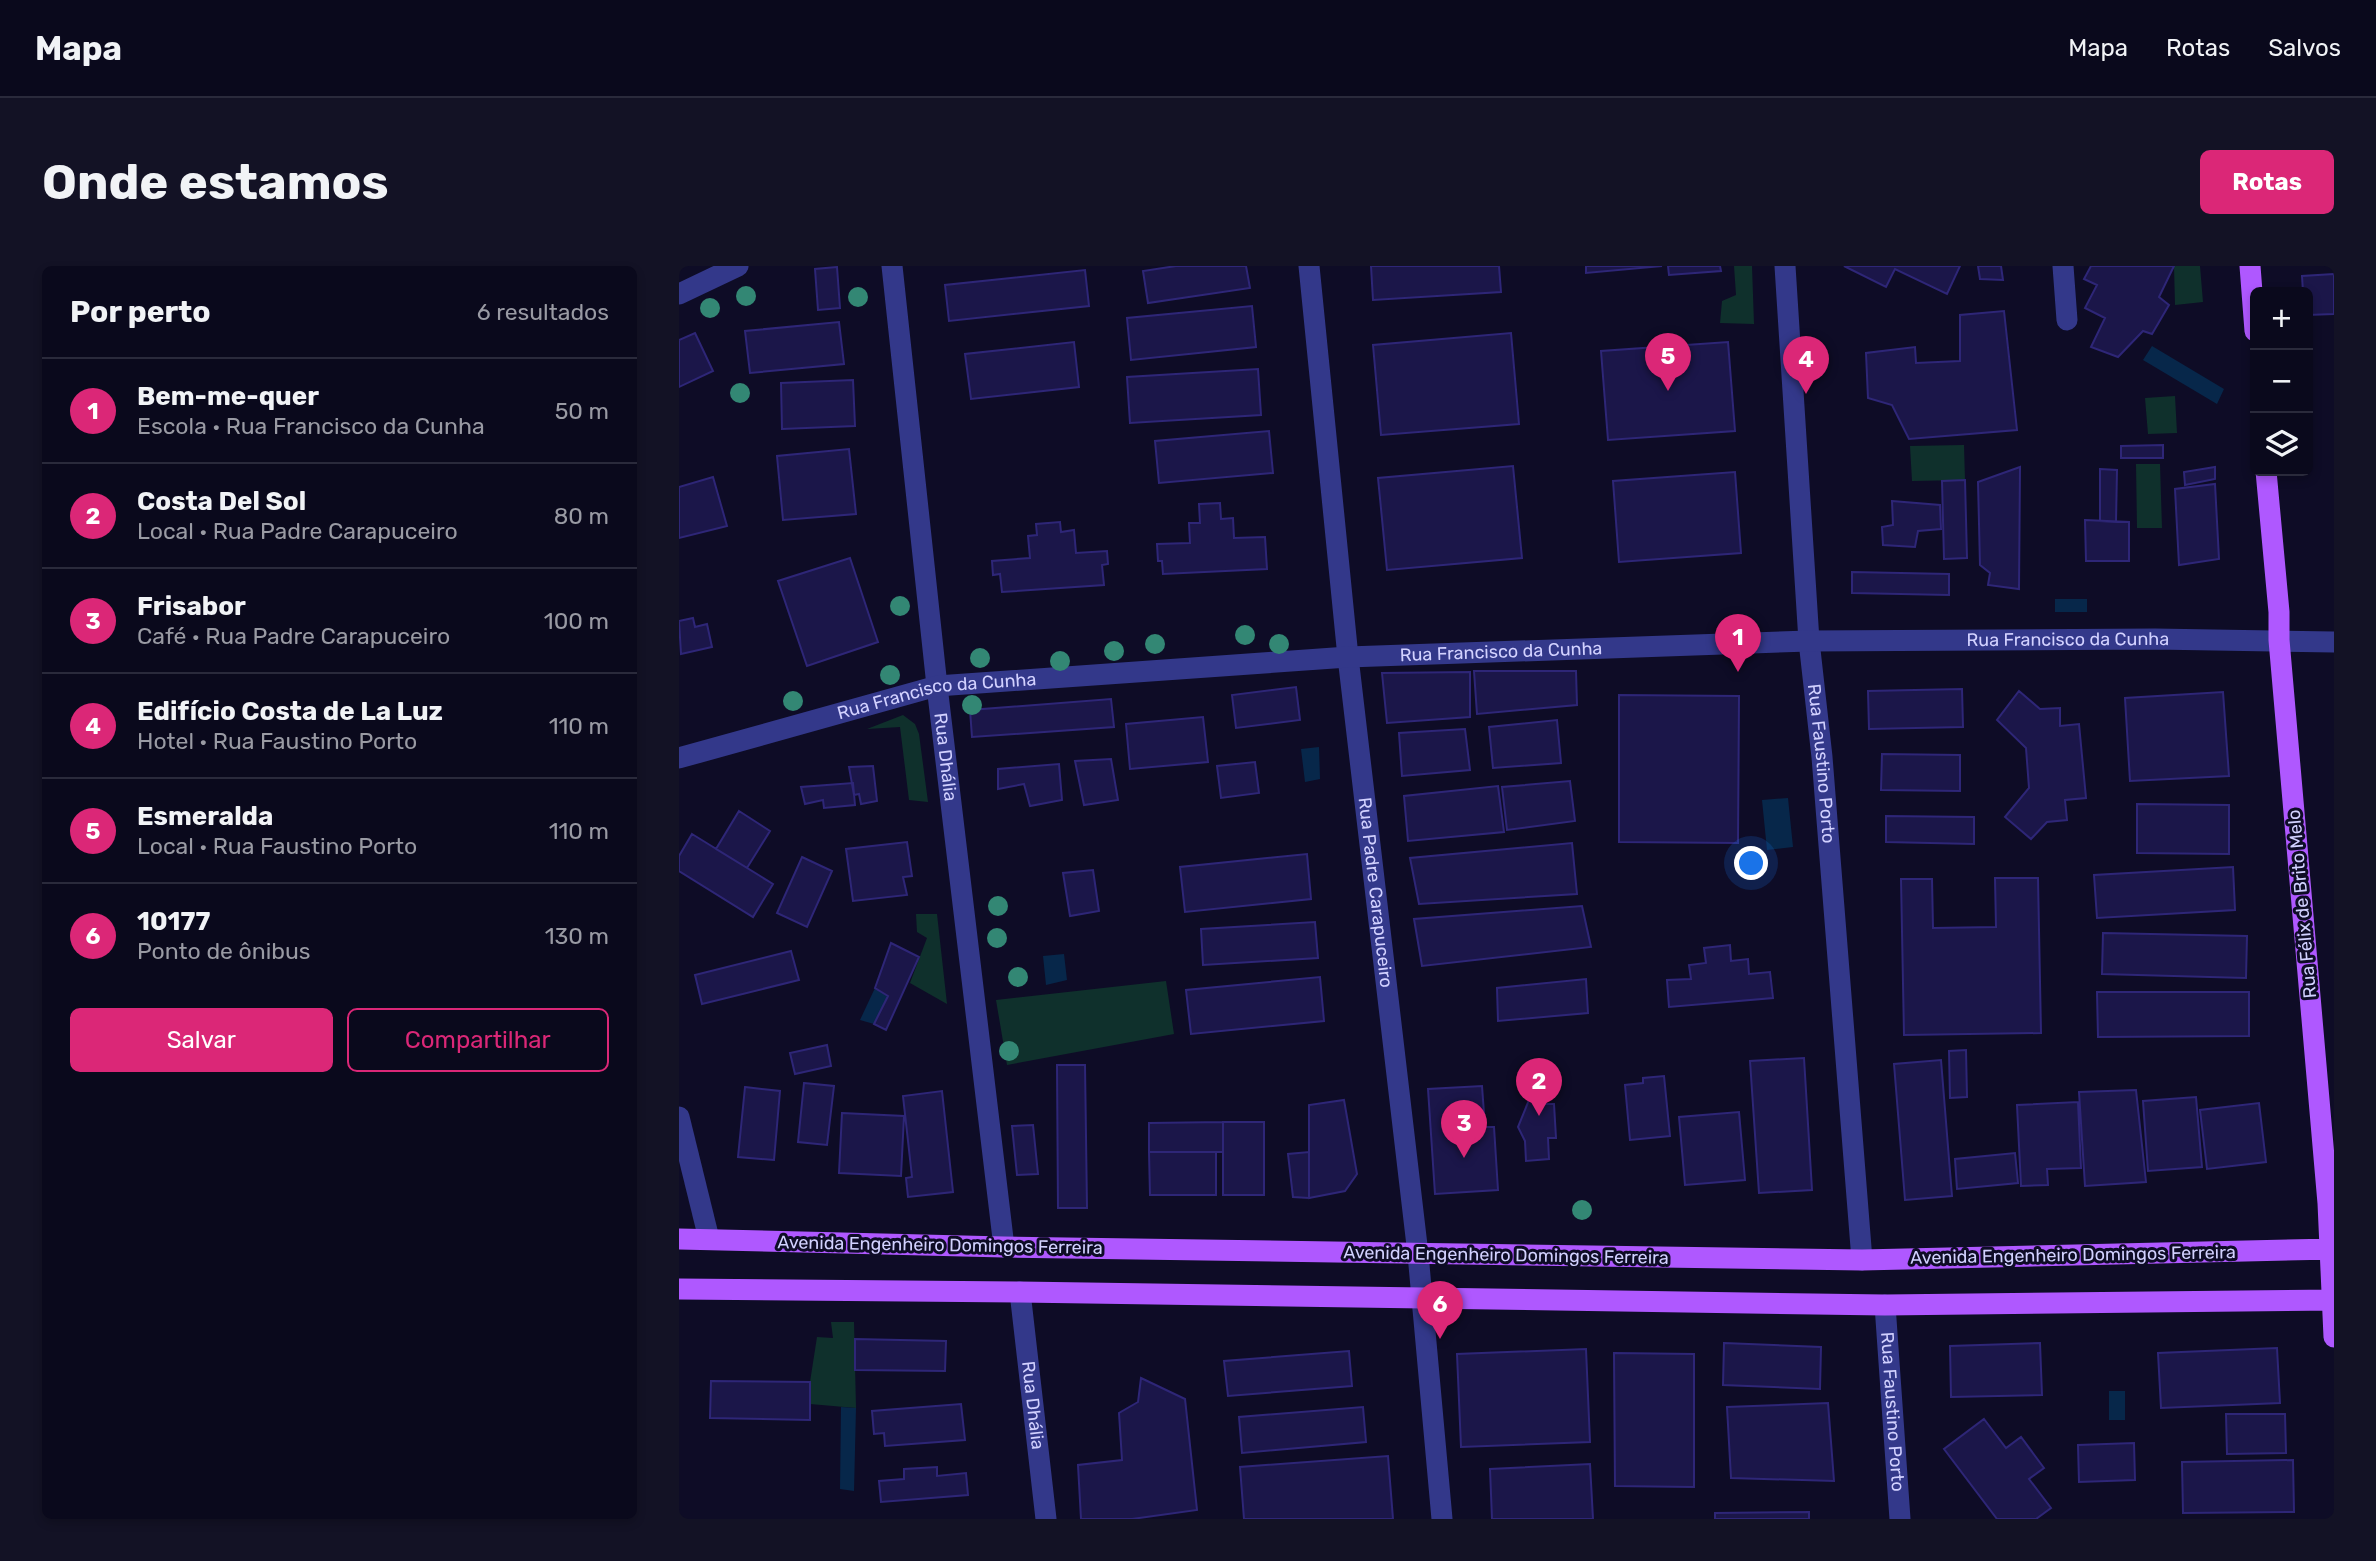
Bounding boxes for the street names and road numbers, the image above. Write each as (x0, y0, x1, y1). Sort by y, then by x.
street label: Rua Francisco da Cunha (1966, 628, 2169, 651)
street label: Rua Francisco da Cunha (1399, 637, 1603, 666)
street label: Rua Francisco da Cunha (835, 668, 1037, 724)
street label: Rua Faustino Porto (1803, 683, 1840, 844)
street label: Rua Dhália (929, 712, 962, 803)
street label: Rua Padre Carapuceiro (1354, 796, 1398, 989)
street label: Rua Félix de Brito Melo (2283, 809, 2321, 999)
street label: Avenida Engenheiro Domingos Ferreira (777, 1231, 1103, 1259)
street label: Avenida Engenheiro Domingos Ferreira (1343, 1241, 1669, 1269)
street label: Avenida Engenheiro Domingos Ferreira (1910, 1241, 2236, 1269)
street label: Rua Faustino Porto (1876, 1331, 1909, 1492)
street label: Rua Dhália (1017, 1360, 1049, 1451)

